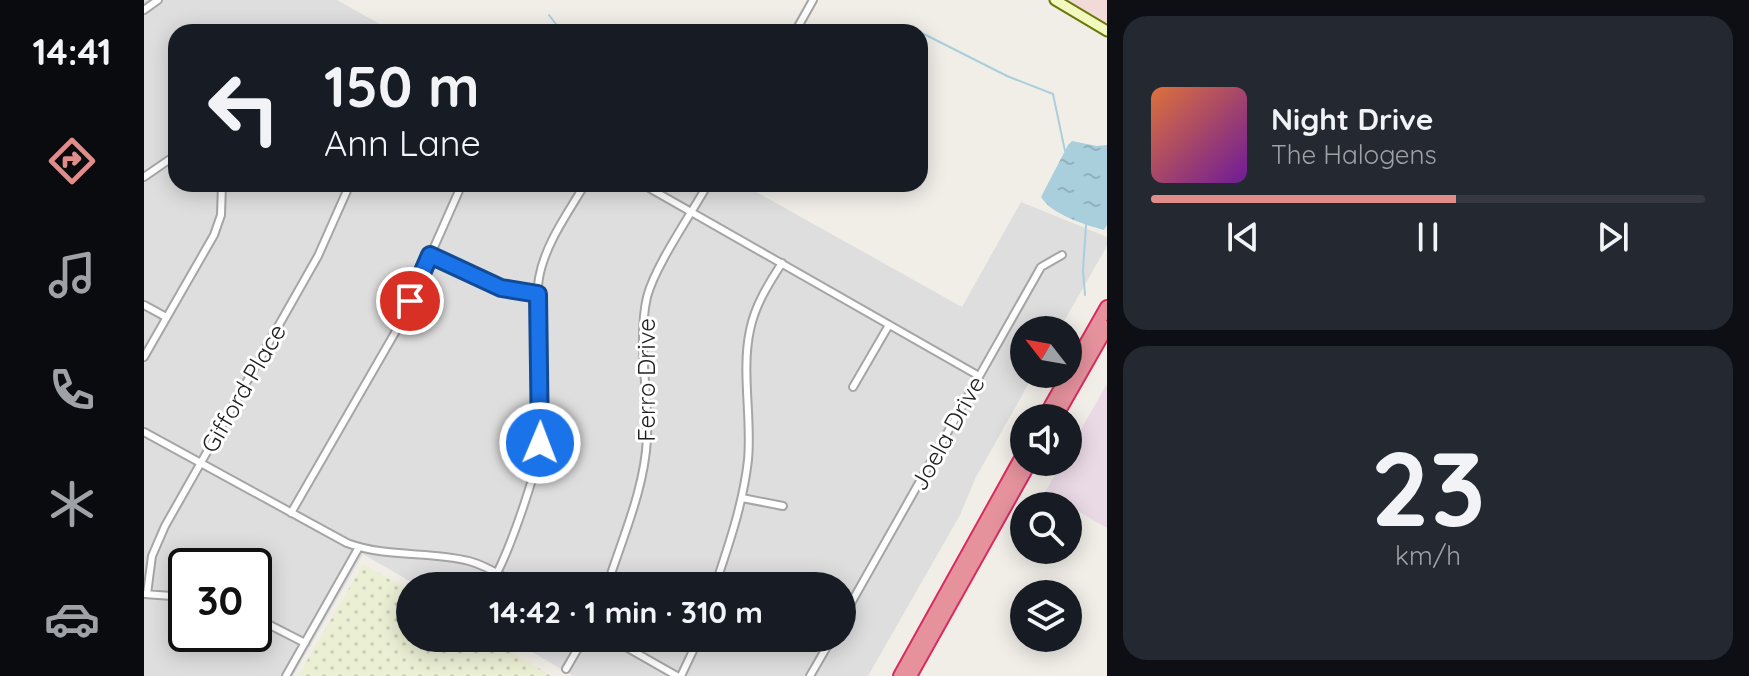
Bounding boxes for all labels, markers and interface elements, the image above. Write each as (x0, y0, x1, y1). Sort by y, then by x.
text: 14:41 (32, 29, 112, 74)
text: 150 m (324, 51, 480, 121)
icon: left (192, 56, 296, 160)
text: Night Drive (1271, 100, 1433, 138)
text: Ann Lane (324, 120, 481, 165)
icon: directions (44, 133, 100, 189)
text: The Halogens (1271, 138, 1437, 171)
icon: previous (1221, 215, 1265, 259)
icon: pause (1406, 215, 1450, 259)
icon: next (1591, 215, 1635, 259)
icon: music (44, 247, 100, 303)
pin (376, 267, 444, 335)
icon: arrive (388, 279, 432, 323)
north arrow (1010, 316, 1082, 388)
map controls (1010, 316, 1082, 652)
street label: Gifford Place (194, 318, 292, 458)
street label: Ferro Drive (631, 318, 661, 442)
icon: phone (44, 362, 100, 418)
street label: Joela Drive (903, 371, 991, 495)
position arrow (498, 401, 582, 485)
button: sound (1010, 404, 1082, 476)
text: 23 (1370, 422, 1486, 552)
icon: climate (44, 476, 100, 532)
button: search (1010, 492, 1082, 564)
text: km/h (1395, 539, 1461, 572)
speed limit sign: 30 (168, 548, 272, 652)
button: layers (1010, 580, 1082, 652)
icon: car (44, 591, 100, 647)
text: 14:42 · 1 min · 310 m (489, 593, 763, 631)

